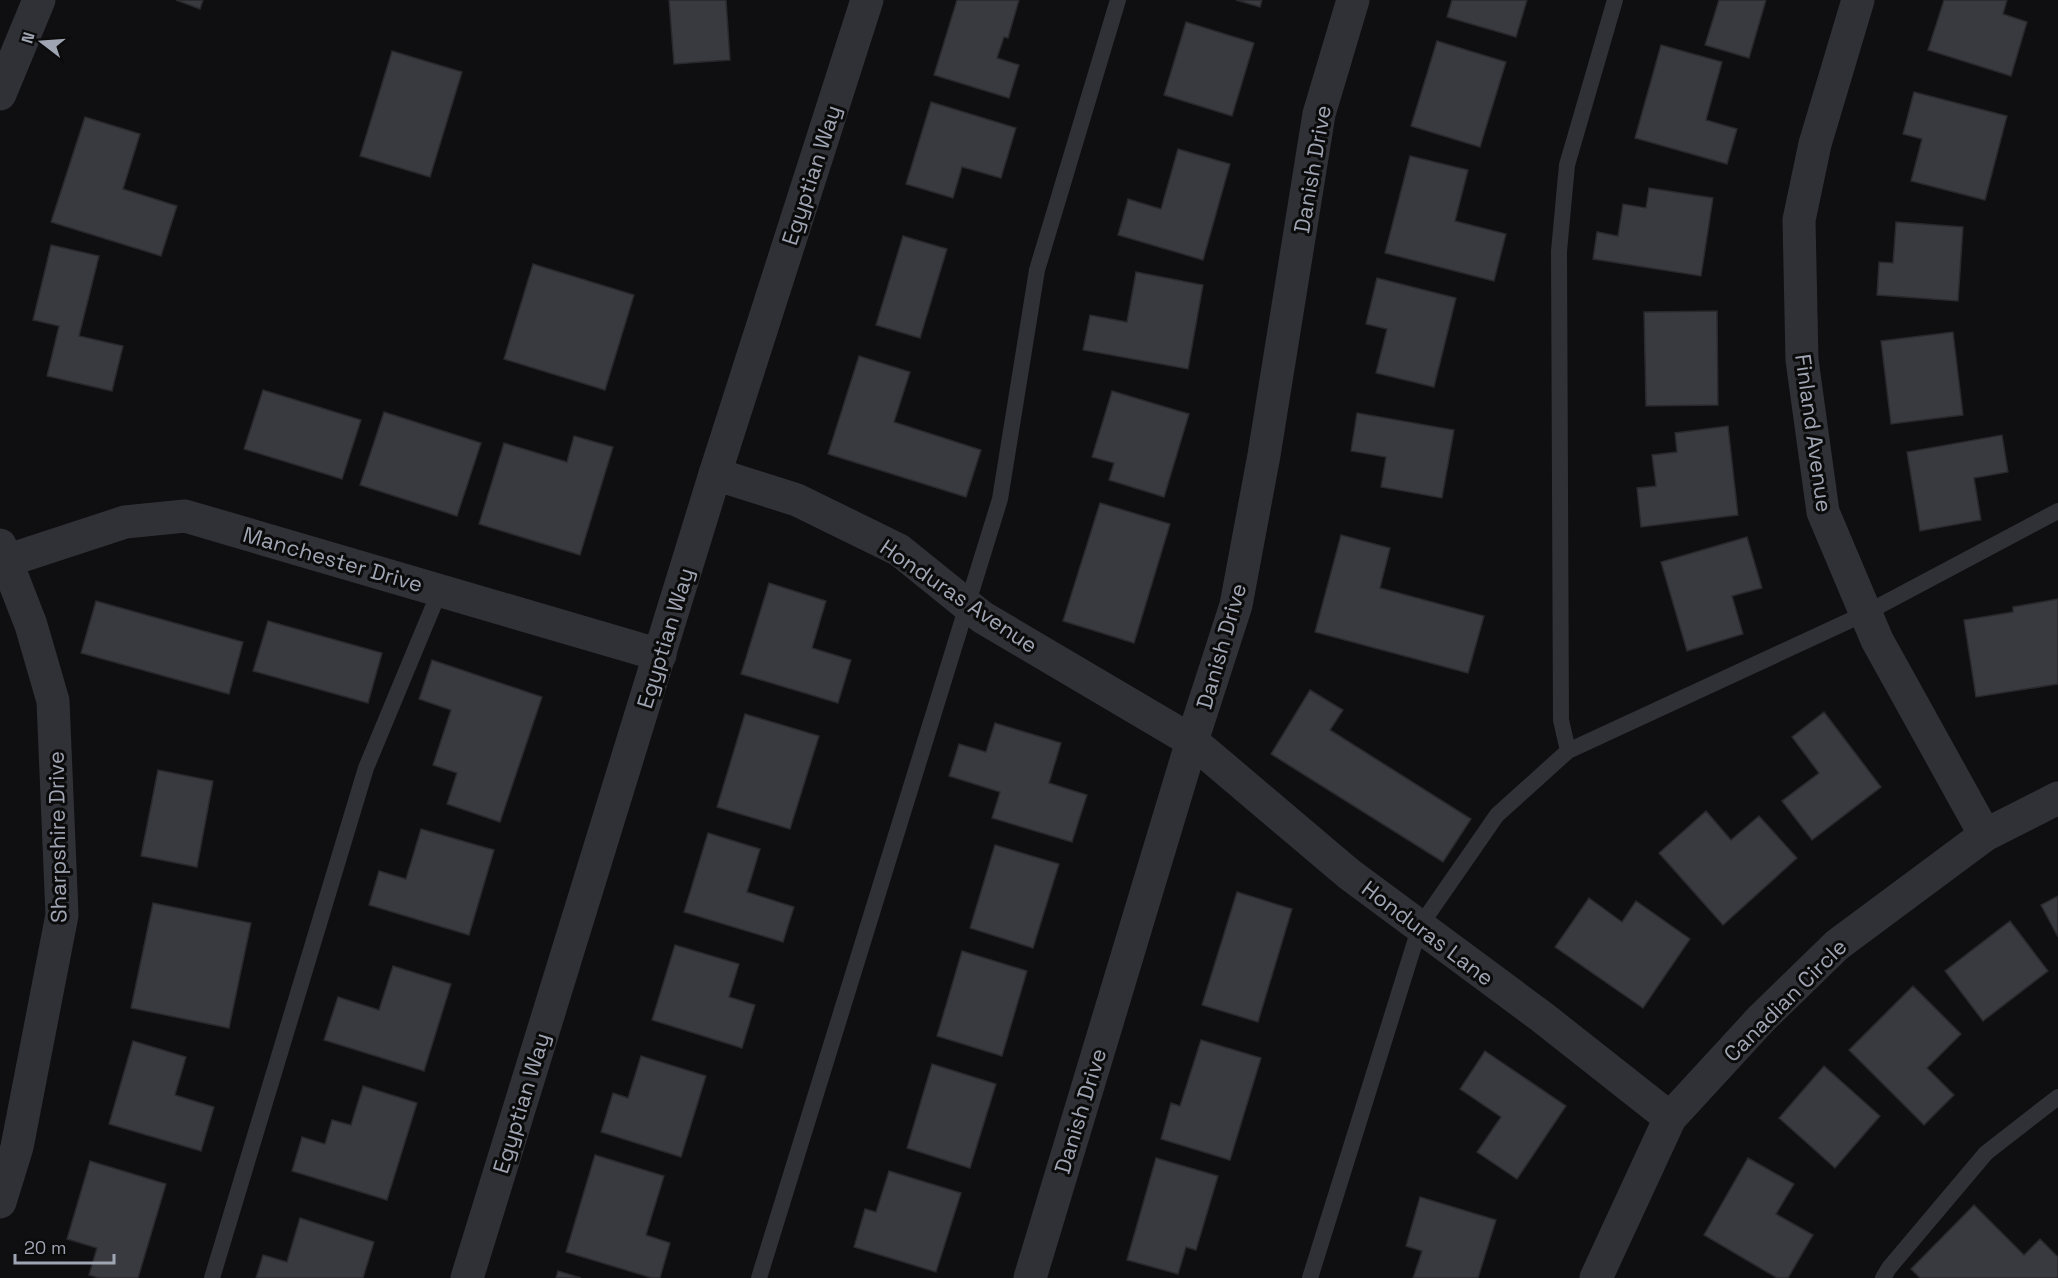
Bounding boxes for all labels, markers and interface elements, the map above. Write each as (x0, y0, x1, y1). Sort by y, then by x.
north arrow (12, 12, 72, 72)
text: N (17, 30, 40, 46)
street label: Egyptian Way (775, 101, 847, 249)
street label: Danish Drive (1287, 103, 1337, 235)
street label: Finland Avenue (1789, 352, 1839, 514)
street label: Manchester Drive (240, 520, 426, 598)
street label: Honduras Avenue (875, 533, 1043, 659)
street label: Egyptian Way (630, 564, 700, 712)
street label: Danish Drive (1190, 580, 1252, 712)
street label: Sharpshire Drive (42, 751, 72, 923)
street label: Honduras Lane (1356, 874, 1500, 992)
street label: Canadian Circle (1717, 932, 1853, 1068)
street label: Egyptian Way (486, 1029, 556, 1177)
street label: Danish Drive (1048, 1045, 1112, 1177)
scale bar (15, 1227, 114, 1265)
text: 20 m (24, 1236, 67, 1259)

